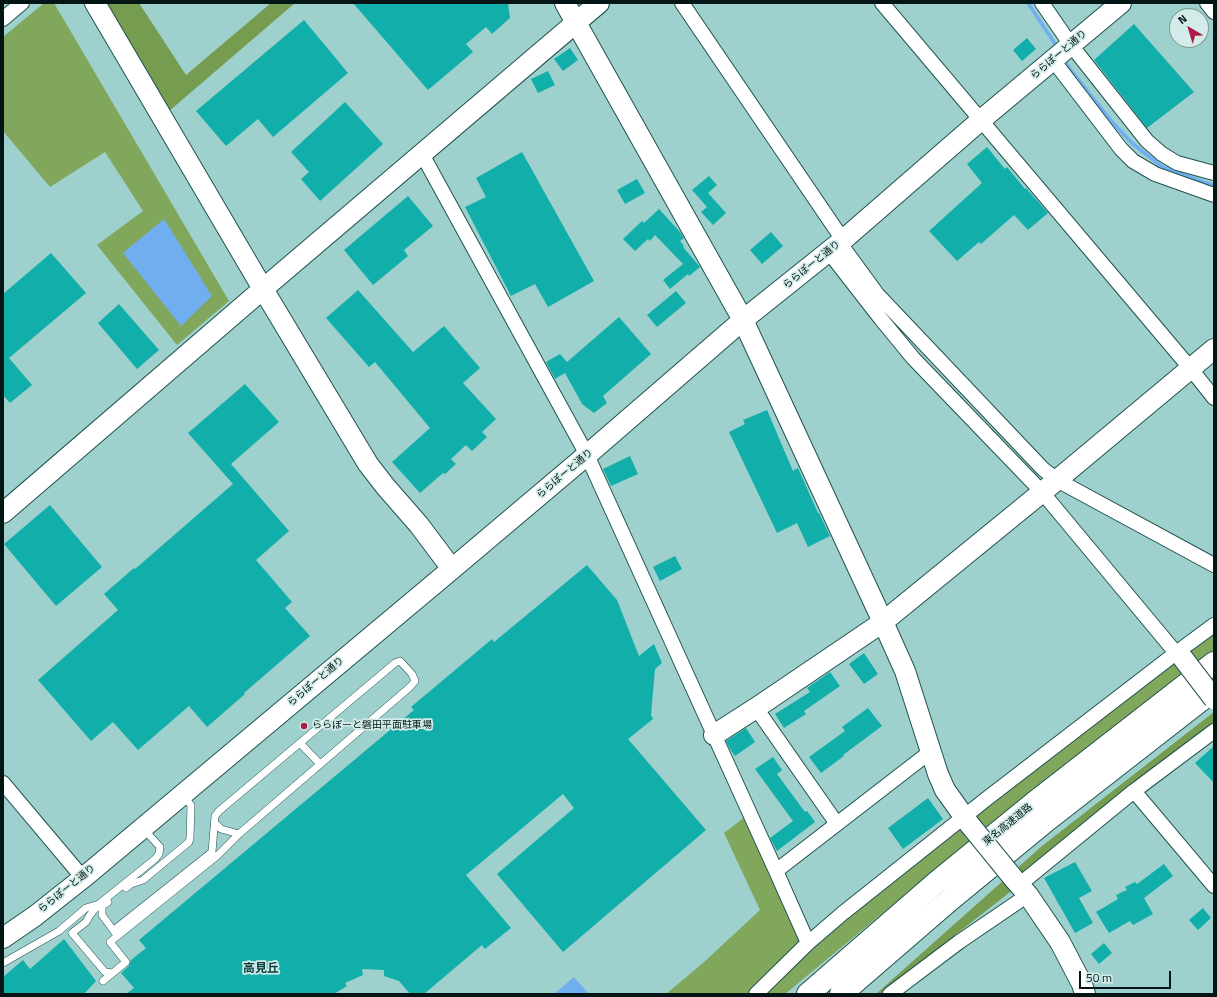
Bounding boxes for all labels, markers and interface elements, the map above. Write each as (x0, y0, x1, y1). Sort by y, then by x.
north arrow (1169, 8, 1209, 48)
text: N (1174, 11, 1190, 28)
street label: ららぽーと通り (1028, 28, 1090, 82)
street label: ららぽーと通り (781, 238, 843, 292)
street label: ららぽーと通り (534, 447, 596, 501)
street label: ららぽーと通り (285, 655, 347, 709)
place label: ららぽーと磐田平面駐車場 (312, 720, 432, 732)
marker: ららぽーと磐田平面駐車場 (299, 721, 309, 731)
street label: 東名高速道路 (981, 801, 1035, 849)
street label: ららぽーと通り (36, 862, 98, 916)
district label: 高見丘 (243, 962, 279, 976)
scale bar (1081, 963, 1173, 989)
text: 50 m (1086, 968, 1112, 987)

